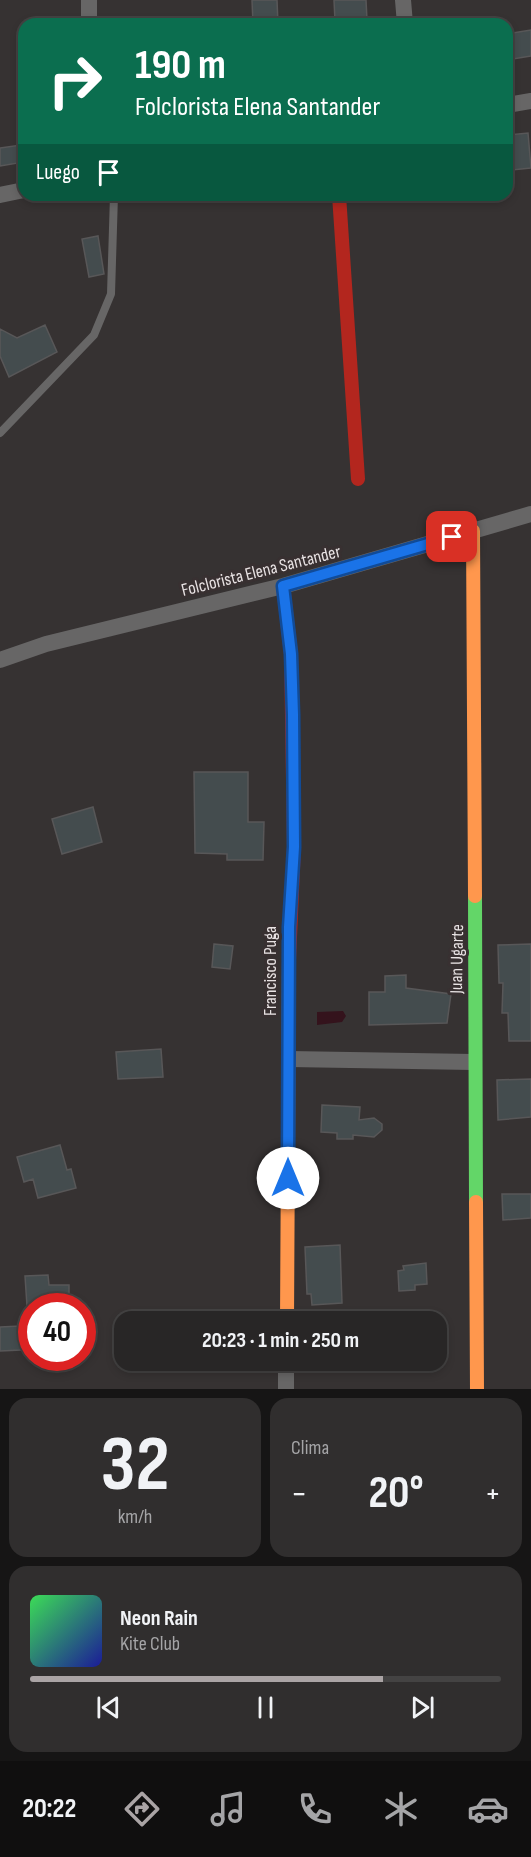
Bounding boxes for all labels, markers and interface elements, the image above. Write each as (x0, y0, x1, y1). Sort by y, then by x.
text: 190 m (135, 40, 226, 91)
icon: right (36, 42, 114, 120)
text: Folclorista Elena Santander (135, 91, 380, 123)
icon: arrive (92, 156, 125, 189)
text: Luego (36, 159, 80, 186)
pin (426, 511, 477, 562)
icon: arrive (435, 520, 468, 553)
street label: Folclorista Elena Santander (179, 541, 343, 601)
street label: Juan Ugarte (446, 924, 468, 995)
street label: Francisco Puga (260, 926, 281, 1016)
position arrow (256, 1146, 320, 1210)
speed limit sign: 40 (18, 1293, 96, 1371)
text: 20:23 · 1 min · 250 m (202, 1327, 359, 1354)
text: 32 (100, 1419, 170, 1512)
text: Clima (291, 1436, 329, 1460)
text: 20° (368, 1466, 424, 1521)
text: − (291, 1474, 307, 1514)
text: + (485, 1474, 501, 1514)
text: km/h (118, 1505, 152, 1529)
text: Neon Rain (120, 1605, 198, 1632)
text: Kite Club (120, 1632, 180, 1656)
icon: previous (92, 1691, 125, 1724)
icon: pause (249, 1691, 282, 1724)
icon: next (406, 1691, 439, 1724)
icon: directions (121, 1788, 163, 1830)
icon: music (207, 1788, 249, 1830)
icon: phone (294, 1788, 336, 1830)
icon: climate (380, 1788, 422, 1830)
icon: car (467, 1788, 509, 1830)
text: 20:22 (22, 1793, 76, 1825)

